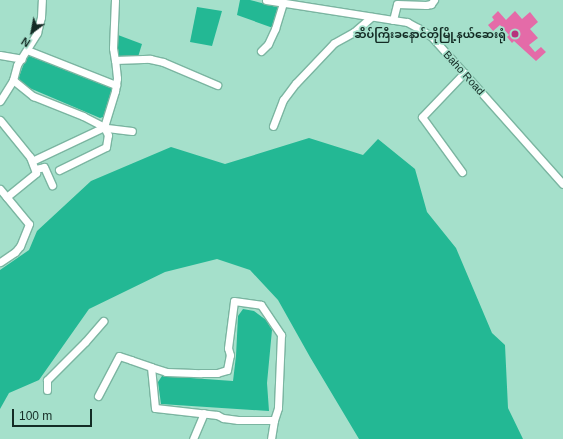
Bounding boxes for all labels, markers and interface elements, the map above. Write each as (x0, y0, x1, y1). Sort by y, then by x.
north arrow (12, 12, 52, 52)
place label: ဆိပ်ကြီးခနောင်တိုမြို့နယ်ဆေးရုံ (354, 27, 506, 41)
marker: ဆိပ်ကြီးခနောင်တိုမြို့နယ်ဆေးရုံ (509, 28, 521, 40)
text: N (19, 35, 32, 49)
street label: Baho Road (441, 48, 487, 98)
scale bar (14, 401, 94, 427)
text: 100 m (19, 409, 52, 423)

